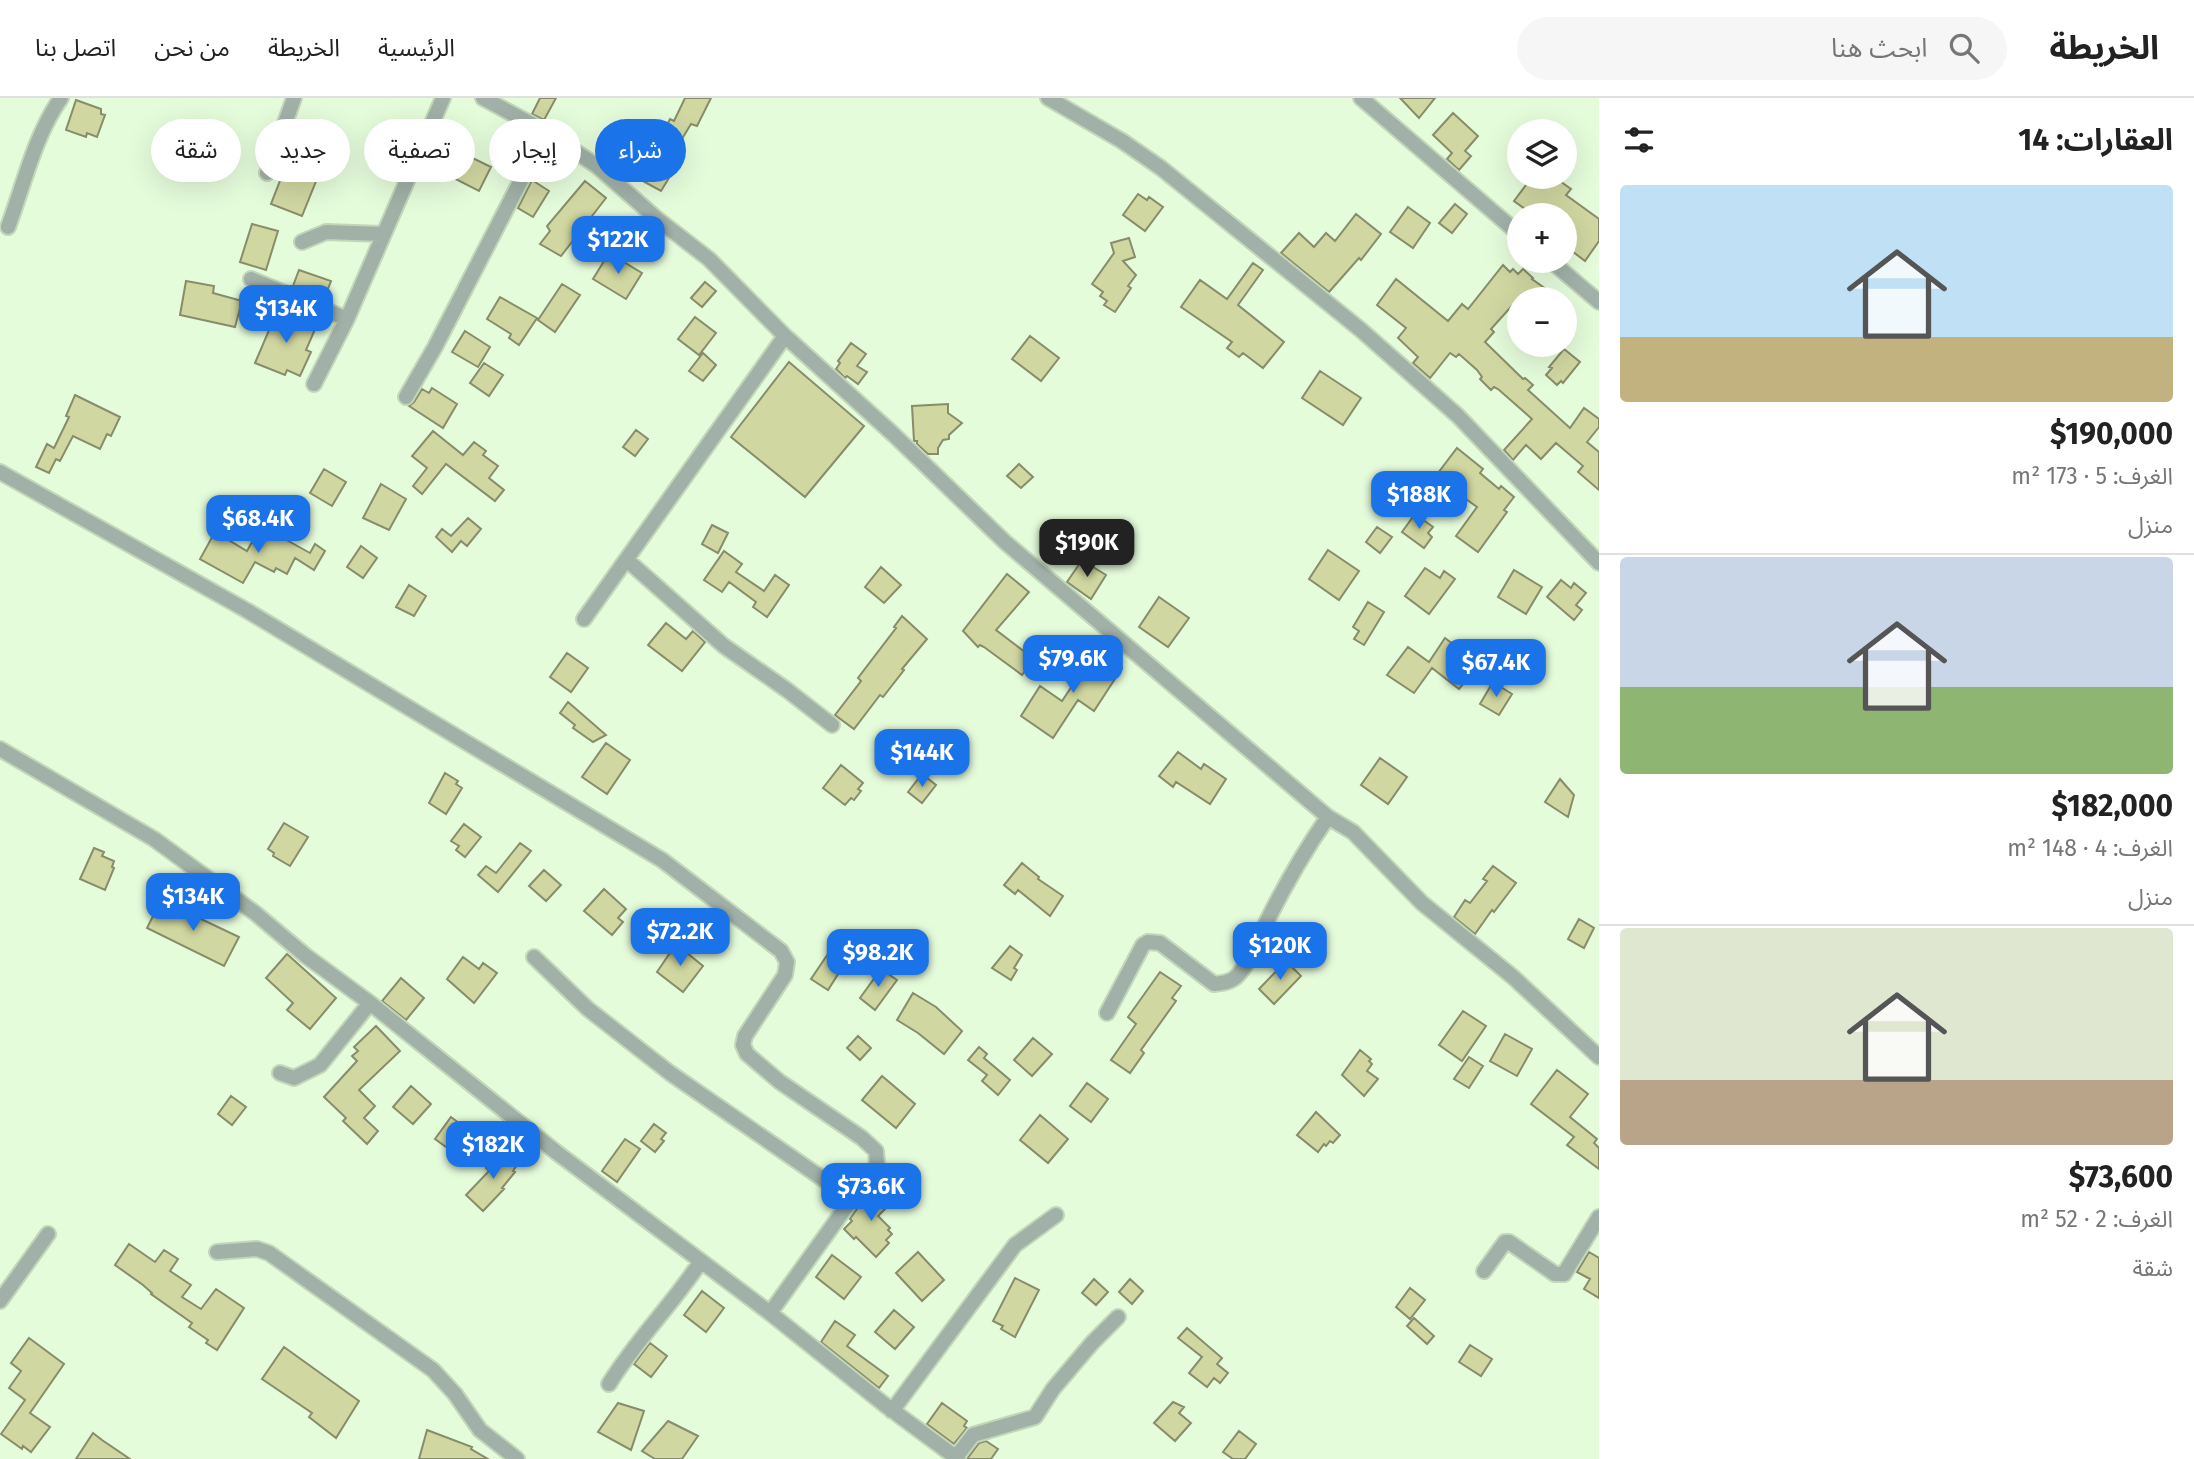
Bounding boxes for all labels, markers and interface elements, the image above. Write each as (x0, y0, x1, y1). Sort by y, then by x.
search box (1517, 17, 2007, 80)
text: الخريطة (2049, 28, 2159, 68)
icon: search (1945, 29, 1983, 67)
text: ابحث هنا (1831, 33, 1927, 64)
text: اتصل بنا (35, 34, 116, 62)
text: من نحن (154, 34, 230, 62)
text: الخريطة (268, 34, 340, 62)
text: الرئيسية (378, 34, 455, 62)
chip: شقة (151, 119, 241, 182)
chip: جديد (255, 119, 350, 182)
chip: تصفية (364, 119, 475, 182)
chip: إيجار (489, 119, 581, 182)
chip: شراء (595, 119, 686, 182)
map controls (1507, 119, 1577, 357)
button: layers (1507, 119, 1577, 189)
icon: filters (1620, 121, 1658, 159)
text: العقارات: 14 (2018, 122, 2173, 158)
button: + (1507, 203, 1577, 273)
pin: $122K (569, 216, 667, 276)
text: $122K (588, 225, 648, 253)
icon: home (1834, 231, 1960, 357)
pin: $134K (237, 286, 335, 345)
button: − (1507, 287, 1577, 357)
text: $134K (255, 294, 317, 322)
text: $190,000 (2050, 416, 2173, 452)
text: الغرف: 5 · 173 m² (2011, 462, 2173, 490)
pin: $188K (1370, 472, 1468, 531)
text: $188K (1387, 480, 1451, 508)
pin: $68.4K (201, 496, 315, 555)
text: $68.4K (222, 504, 294, 532)
text: منزل (2128, 511, 2173, 539)
pin: $190K (1038, 519, 1136, 579)
text: $190K (1055, 528, 1119, 556)
icon: home (1834, 603, 1960, 729)
pin: $79.6K (1016, 636, 1130, 695)
pin: $67.4K (1439, 640, 1553, 699)
text: $79.6K (1039, 644, 1107, 672)
text: $67.4K (1462, 648, 1530, 676)
pin: $144K (873, 730, 971, 789)
text: $144K (890, 738, 954, 766)
text: $182,000 (2052, 788, 2173, 824)
text: الغرف: 4 · 148 m² (2007, 834, 2173, 862)
pin: $134K (144, 874, 242, 933)
text: $134K (162, 882, 224, 910)
text: منزل (2128, 883, 2173, 911)
pin: $72.2K (623, 908, 737, 968)
text: $72.2K (647, 917, 713, 945)
pin: $120K (1231, 922, 1329, 982)
pin: $98.2K (821, 930, 935, 989)
text: $120K (1249, 931, 1311, 959)
text: $98.2K (843, 938, 913, 966)
icon: home (1834, 974, 1960, 1100)
pin: $182K (444, 1122, 542, 1181)
text: $182K (462, 1130, 524, 1158)
text: $73,600 (2069, 1159, 2173, 1195)
pin: $73.6K (814, 1164, 928, 1223)
text: $73.6K (837, 1172, 905, 1200)
text: الغرف: 2 · 52 m² (2020, 1205, 2173, 1233)
text: شقة (2132, 1254, 2173, 1282)

